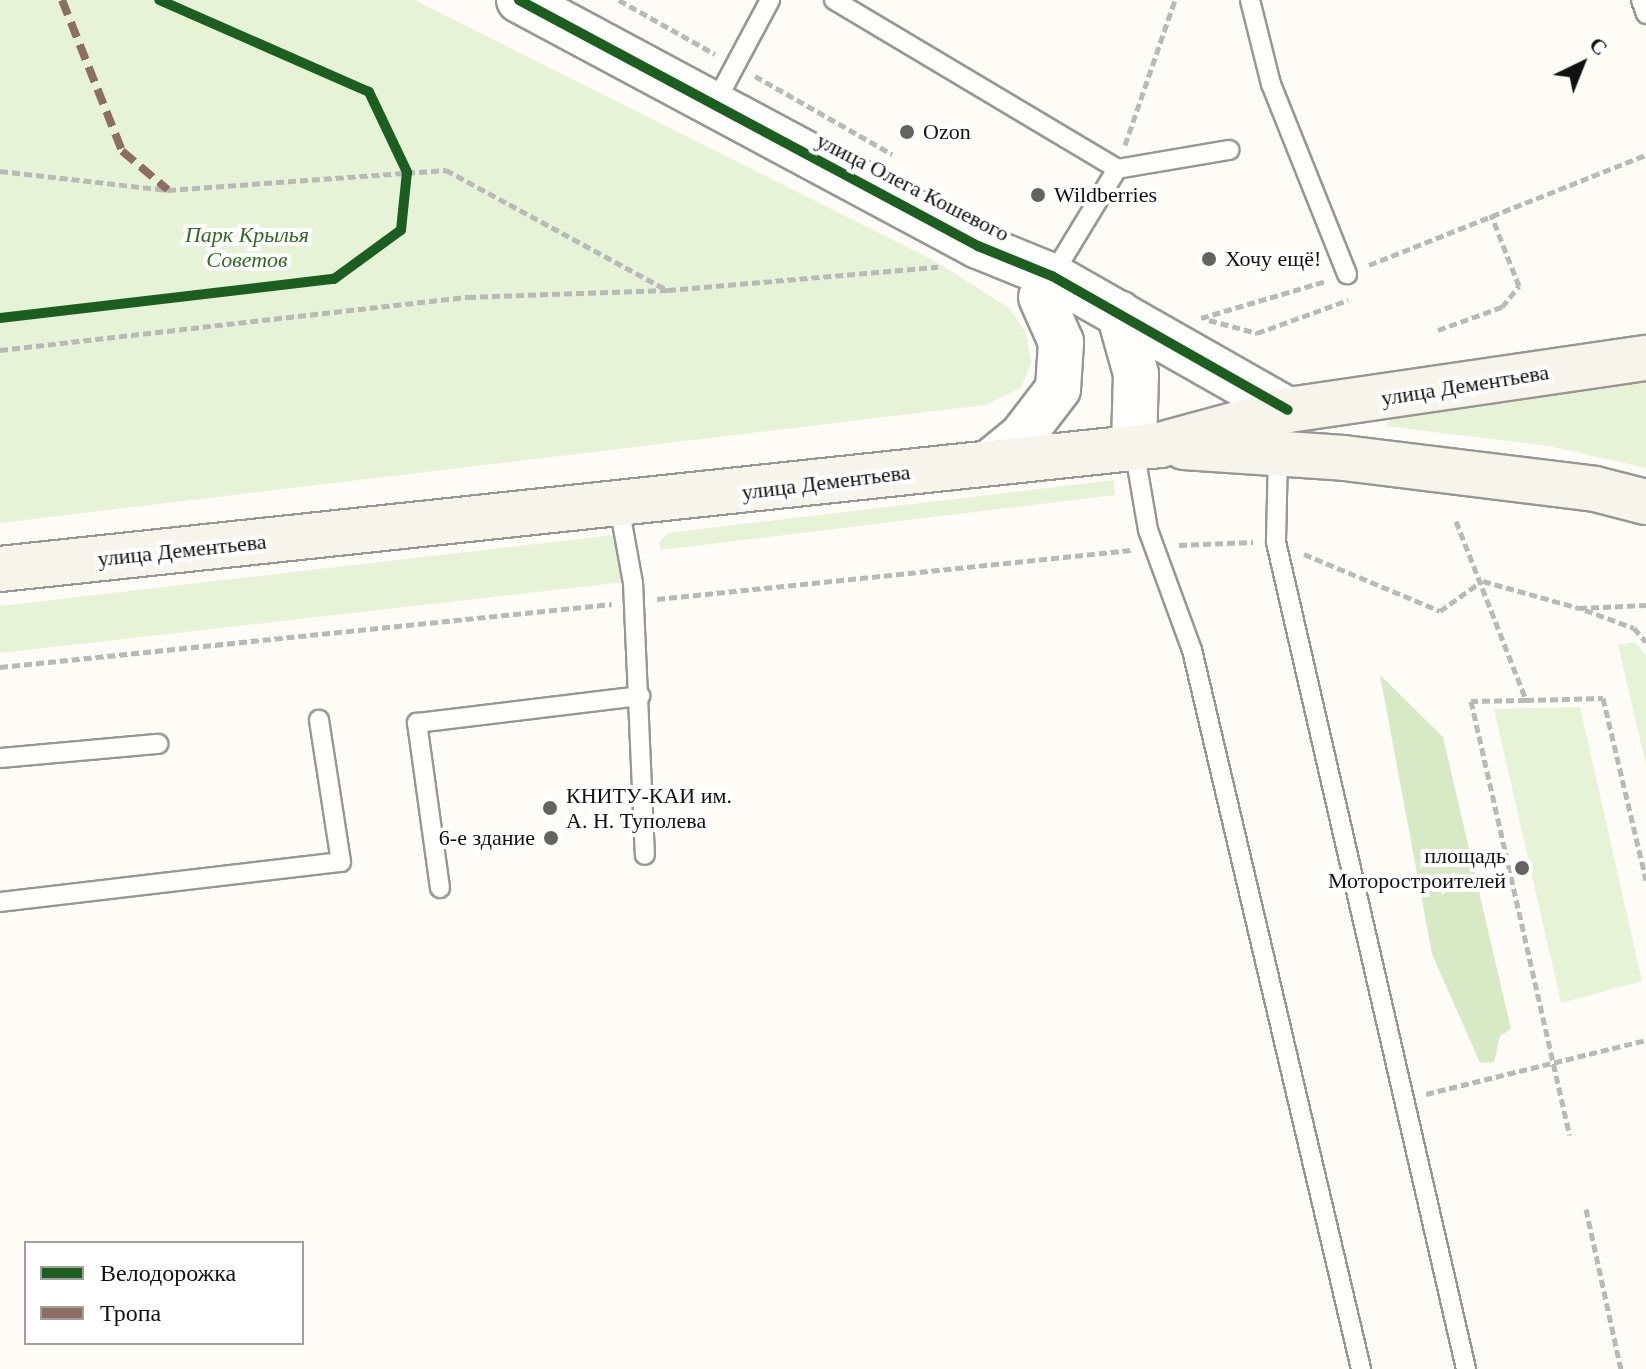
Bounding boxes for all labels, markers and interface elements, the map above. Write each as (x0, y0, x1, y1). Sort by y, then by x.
north arrow (1542, 24, 1622, 104)
text: С (1584, 32, 1613, 61)
place label: Ozon (923, 119, 971, 145)
marker: Ozon (898, 123, 916, 141)
street label: улица Олега Кошевого (812, 127, 1014, 247)
place label: Wildberries (1054, 182, 1157, 208)
marker: Wildberries (1029, 186, 1047, 204)
park label: Парк Крылья Советов (185, 221, 309, 272)
place label: Хочу ещё! (1225, 246, 1321, 272)
marker: Хочу ещё! (1200, 250, 1218, 268)
street label: улица Дементьева (1379, 359, 1551, 411)
street label: улица Дементьева (740, 459, 912, 505)
street label: улица Дементьева (96, 528, 268, 572)
place label: КНИТУ-КАИ им. А. Н. Туполева (566, 782, 732, 834)
marker: КНИТУ-КАИ им. А. Н. Туполева (541, 799, 559, 817)
place label: 6-е здание (439, 825, 535, 851)
marker: 6-е здание (542, 829, 560, 847)
place label: площадь Моторостроителей (1328, 842, 1506, 894)
marker: площадь Моторостроителей (1513, 859, 1531, 877)
legend (24, 1241, 304, 1345)
text: Велодорожка (100, 1260, 236, 1286)
text: Тропа (100, 1300, 161, 1326)

